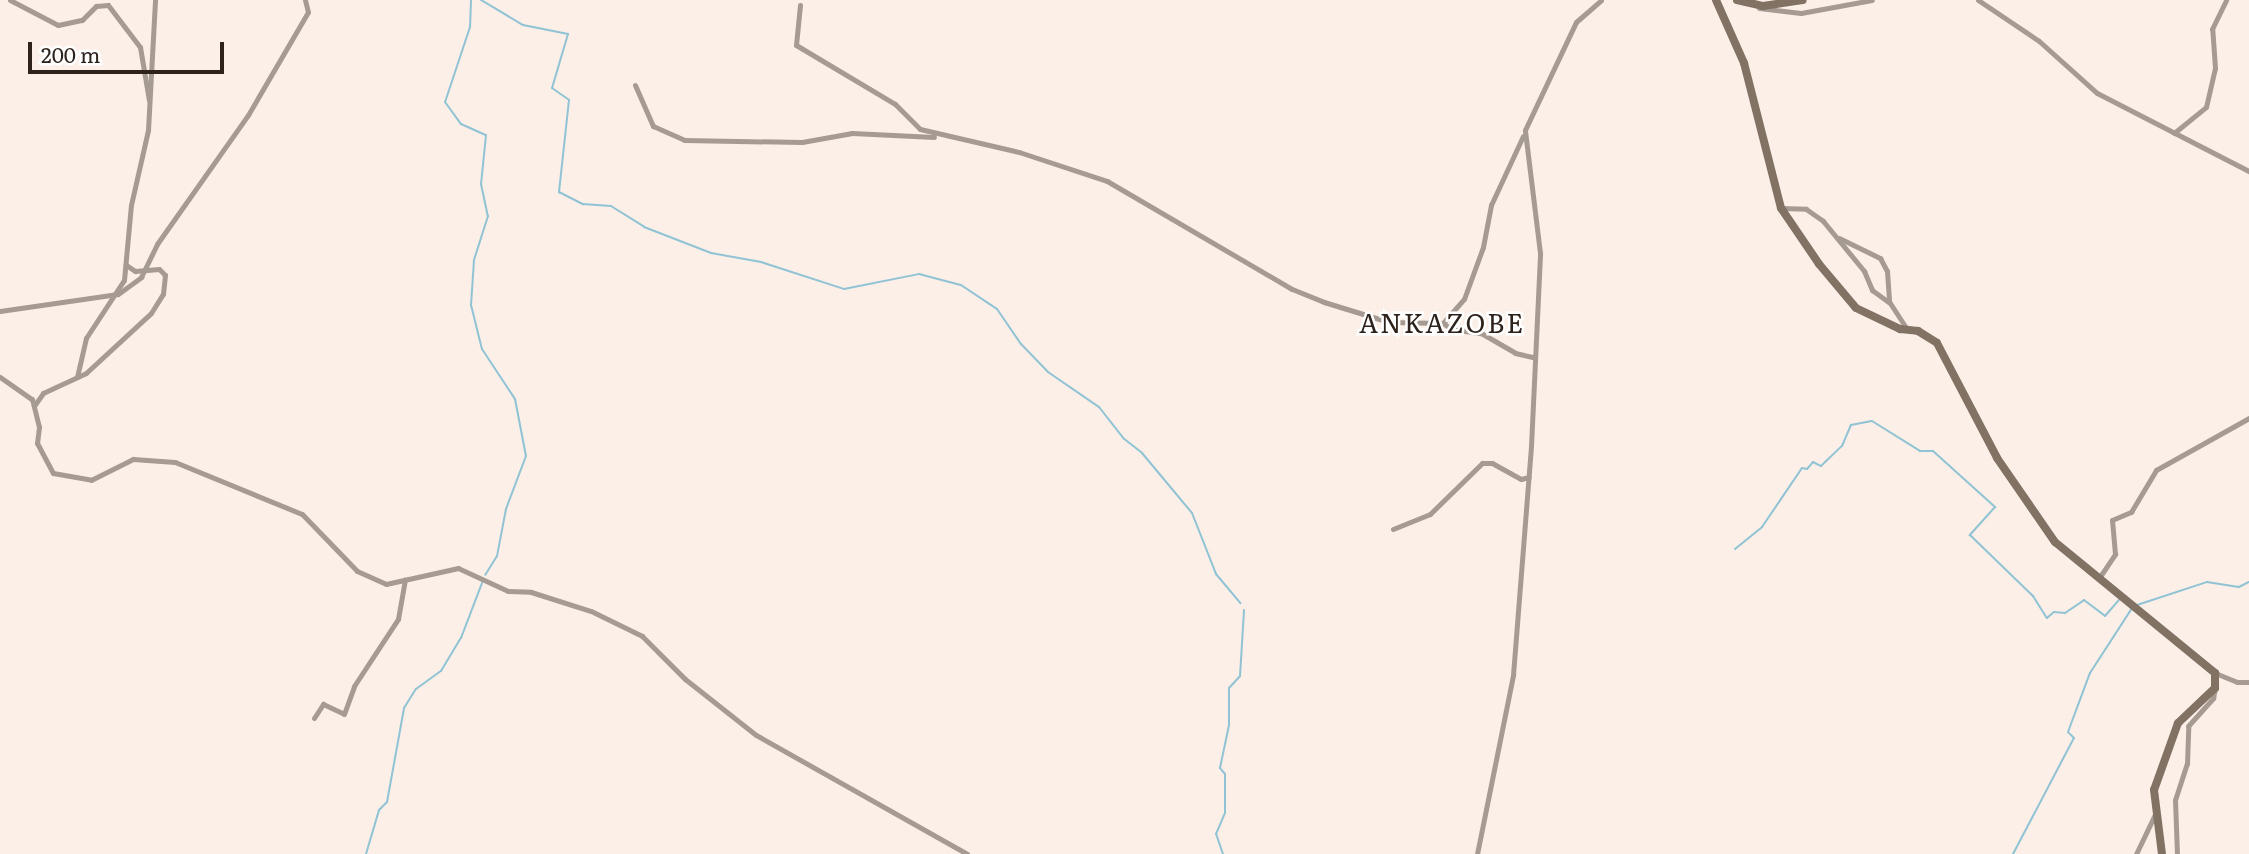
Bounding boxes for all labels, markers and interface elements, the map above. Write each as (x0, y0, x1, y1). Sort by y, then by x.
scale bar (32, 28, 228, 72)
text: 200 m (41, 38, 101, 69)
district label: ANKAZOBE (1360, 306, 1524, 338)

